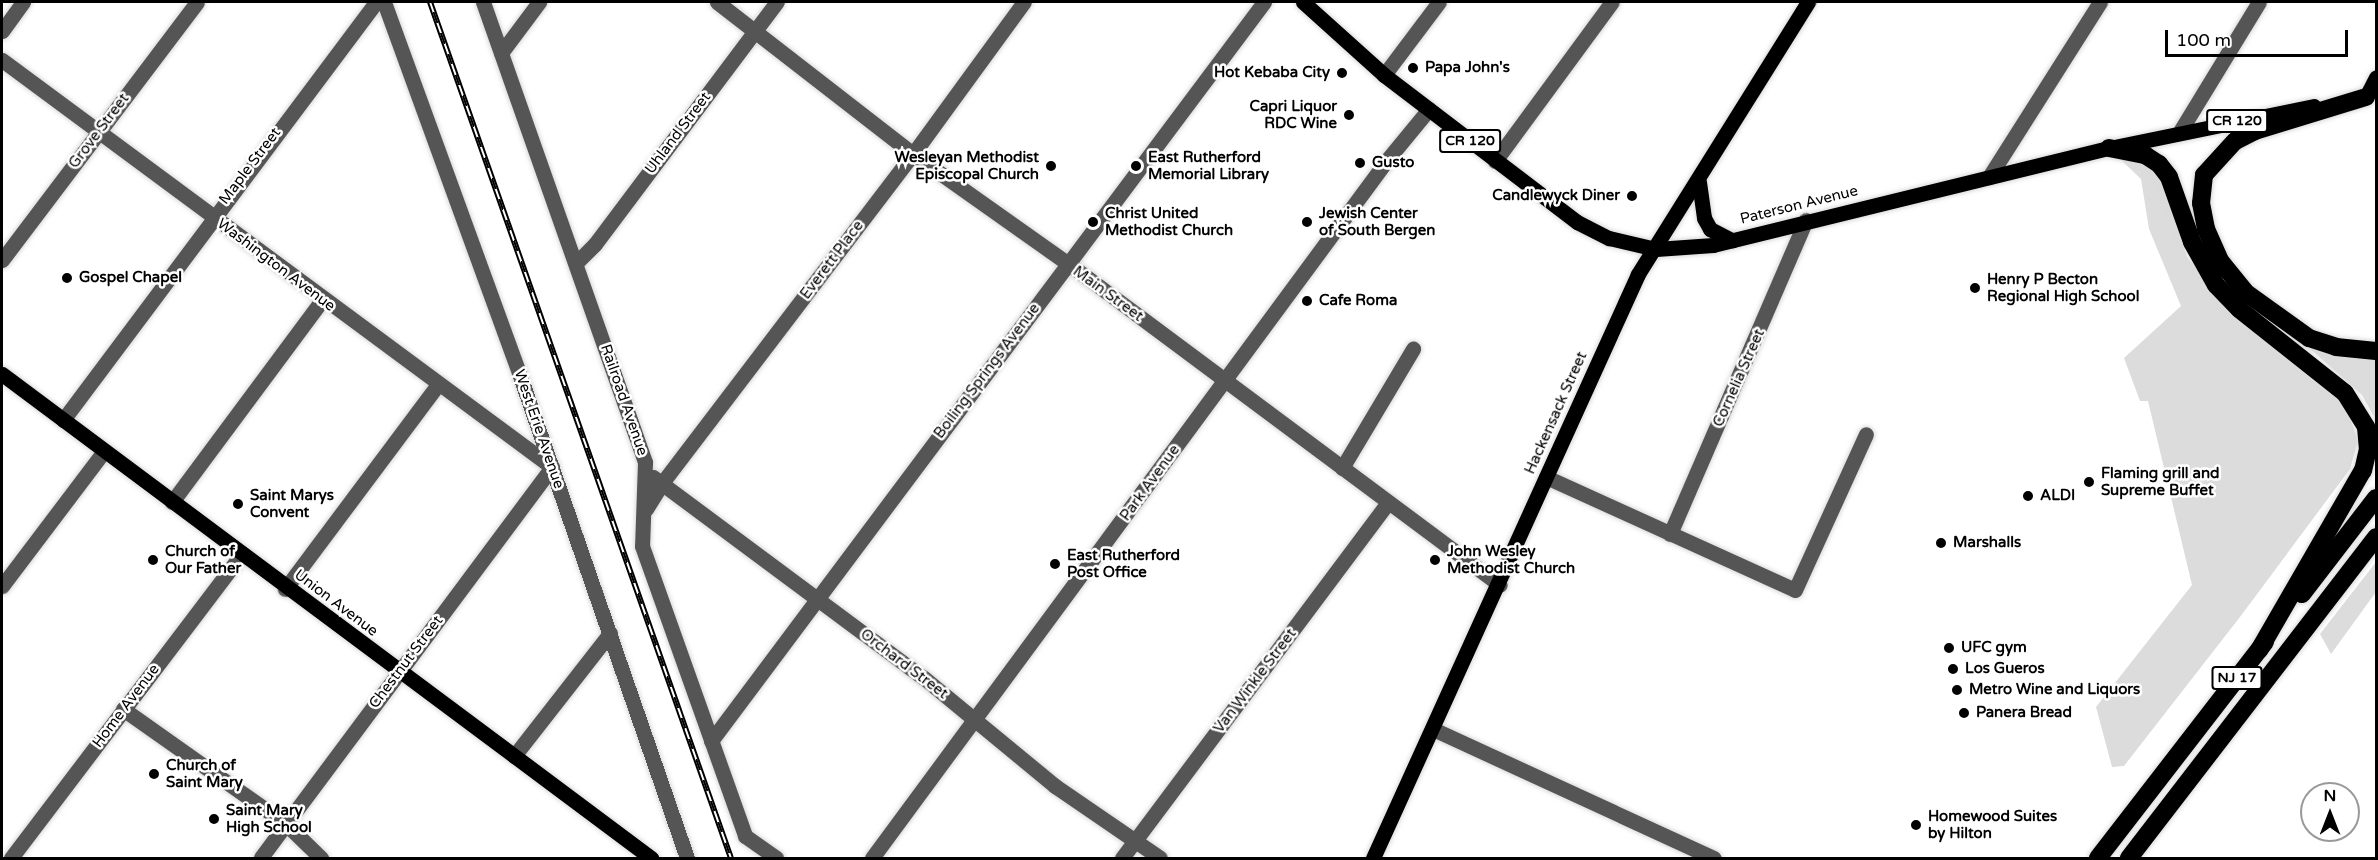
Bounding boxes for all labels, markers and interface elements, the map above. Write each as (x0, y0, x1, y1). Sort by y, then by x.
scale bar (2168, 18, 2351, 56)
text: 100 m (2176, 29, 2231, 51)
place label: Papa John's (1425, 59, 1510, 77)
marker: Papa John's (1406, 61, 1420, 75)
place label: Hot Kebaba City (1214, 64, 1330, 82)
marker: Hot Kebaba City (1335, 66, 1349, 80)
street label: Uhland Street (641, 89, 715, 177)
street label: Grove Street (65, 90, 133, 172)
place label: Capri Liquor RDC Wine (1249, 97, 1337, 132)
marker: Capri Liquor RDC Wine (1342, 108, 1356, 122)
road number: CR 120 (2206, 110, 2268, 132)
street label: Maple Street (215, 124, 285, 208)
road number: CR 120 (1438, 130, 1502, 152)
place label: Wesleyan Methodist Episcopal Church (894, 148, 1039, 183)
place label: East Rutherford Memorial Library (1148, 148, 1269, 183)
place label: Gusto (1372, 154, 1414, 172)
marker: Gusto (1353, 156, 1367, 170)
marker: Wesleyan Methodist Episcopal Church (1044, 159, 1058, 173)
marker: East Rutherford Memorial Library (1129, 159, 1143, 173)
street label: Paterson Avenue (1738, 182, 1860, 228)
place label: Candlewyck Diner (1492, 187, 1620, 205)
marker: Candlewyck Diner (1625, 189, 1639, 203)
place label: Christ United Methodist Church (1105, 204, 1233, 239)
place label: Jewish Center of South Bergen (1319, 204, 1435, 239)
street label: Washington Avenue (213, 215, 339, 315)
marker: Christ United Methodist Church (1086, 215, 1100, 229)
marker: Jewish Center of South Bergen (1300, 215, 1314, 229)
street label: Everett Place (797, 217, 867, 303)
street label: Main Street (1069, 262, 1147, 326)
place label: Gospel Chapel (79, 269, 182, 287)
place label: Henry P Becton Regional High School (1987, 270, 2139, 305)
marker: Gospel Chapel (60, 271, 74, 285)
marker: Henry P Becton Regional High School (1968, 281, 1982, 295)
place label: Cafe Roma (1319, 292, 1397, 310)
marker: Cafe Roma (1300, 294, 1314, 308)
street label: Boiling Springs Avenue (930, 300, 1044, 442)
street label: Cornelia Street (1709, 326, 1769, 430)
street label: Railroad Avenue (596, 342, 652, 458)
street label: Hackensack Street (1521, 349, 1591, 477)
street label: West Erie Avenue (510, 367, 568, 491)
street label: Park Avenue (1116, 441, 1184, 525)
place label: Flaming grill and Supreme Buffet (2101, 464, 2220, 499)
marker: Flaming grill and Supreme Buffet (2082, 475, 2096, 489)
place label: Saint Marys Convent (250, 486, 334, 521)
place label: ALDI (2040, 487, 2075, 505)
marker: ALDI (2021, 489, 2035, 503)
marker: Saint Marys Convent (231, 497, 245, 511)
place label: Marshalls (1953, 534, 2021, 552)
marker: Marshalls (1934, 536, 1948, 550)
place label: Church of Our Father (165, 542, 241, 577)
place label: John Wesley Methodist Church (1447, 542, 1575, 577)
place label: East Rutherford Post Office (1067, 546, 1180, 581)
marker: Church of Our Father (146, 553, 160, 567)
marker: John Wesley Methodist Church (1428, 553, 1442, 567)
marker: East Rutherford Post Office (1048, 557, 1062, 571)
street label: Union Avenue (291, 566, 381, 640)
street label: Chestnut Street (365, 612, 447, 712)
street label: Orchard Street (857, 625, 951, 703)
street label: Van Winkle Street (1210, 625, 1300, 737)
place label: UFC gym (1961, 639, 2027, 657)
marker: UFC gym (1942, 641, 1956, 655)
place label: Los Gueros (1965, 660, 2045, 678)
street label: Home Avenue (89, 661, 163, 751)
marker: Los Gueros (1946, 662, 1960, 676)
road number: NJ 17 (2212, 667, 2262, 689)
place label: Metro Wine and Liquors (1969, 681, 2140, 699)
marker: Metro Wine and Liquors (1950, 683, 1964, 697)
place label: Panera Bread (1976, 704, 2072, 722)
marker: Panera Bread (1957, 706, 1971, 720)
place label: Church of Saint Mary (166, 756, 243, 791)
marker: Church of Saint Mary (147, 767, 161, 781)
north arrow (2300, 782, 2360, 842)
text: N (2324, 786, 2336, 806)
place label: Saint Mary High School (226, 801, 312, 836)
place label: Homewood Suites by Hilton (1928, 807, 2057, 842)
marker: Saint Mary High School (207, 812, 221, 826)
marker: Homewood Suites by Hilton (1909, 818, 1923, 832)

